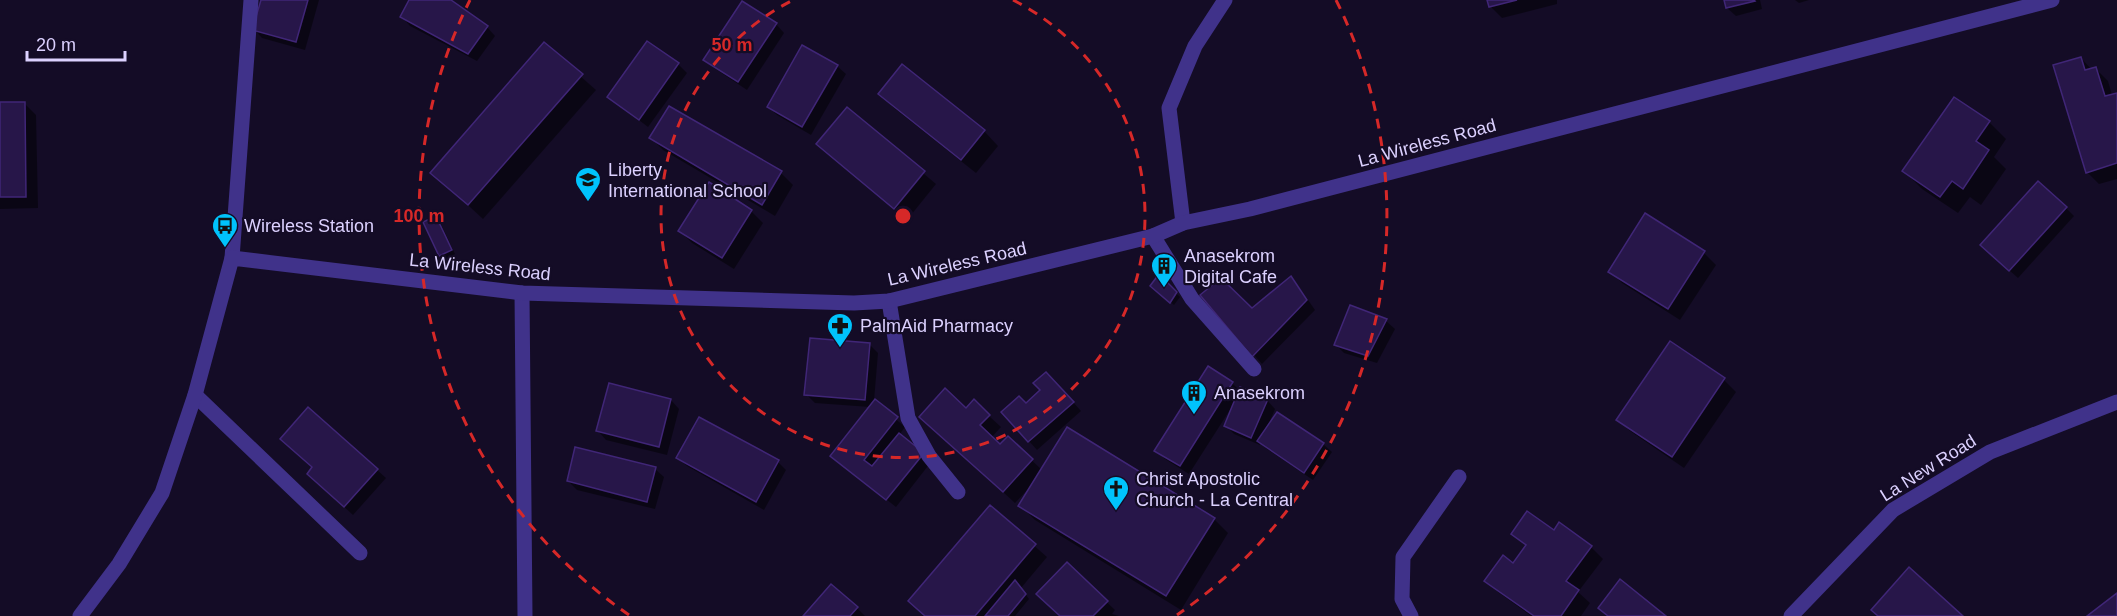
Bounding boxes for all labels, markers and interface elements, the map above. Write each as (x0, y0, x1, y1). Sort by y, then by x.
scale bar (27, 24, 124, 62)
text: 20 m (36, 35, 76, 55)
text: 50 m (711, 35, 753, 55)
street label: La Wireless Road (1356, 115, 1498, 171)
place label: Liberty International School (608, 160, 767, 201)
school or university icon: Liberty International School (573, 165, 603, 203)
text: 100 m (393, 206, 445, 226)
centre of rings (893, 206, 913, 226)
bus stop icon: Wireless Station (210, 211, 240, 249)
place label: Wireless Station (244, 216, 374, 236)
street label: La Wireless Road (886, 238, 1028, 290)
place label: Anasekrom Digital Cafe (1184, 246, 1277, 287)
street label: La Wireless Road (408, 250, 552, 284)
building icon: Anasekrom Digital Cafe (1149, 251, 1179, 289)
pharmacy icon: PalmAid Pharmacy (825, 311, 855, 349)
place label: PalmAid Pharmacy (860, 316, 1013, 336)
building icon: Anasekrom (1179, 378, 1209, 416)
place label: Anasekrom (1214, 383, 1305, 403)
street label: La New Road (1876, 431, 1980, 505)
place label: Christ Apostolic Church - La Central (1136, 469, 1293, 510)
church icon: Christ Apostolic Church - La Central (1101, 474, 1131, 512)

